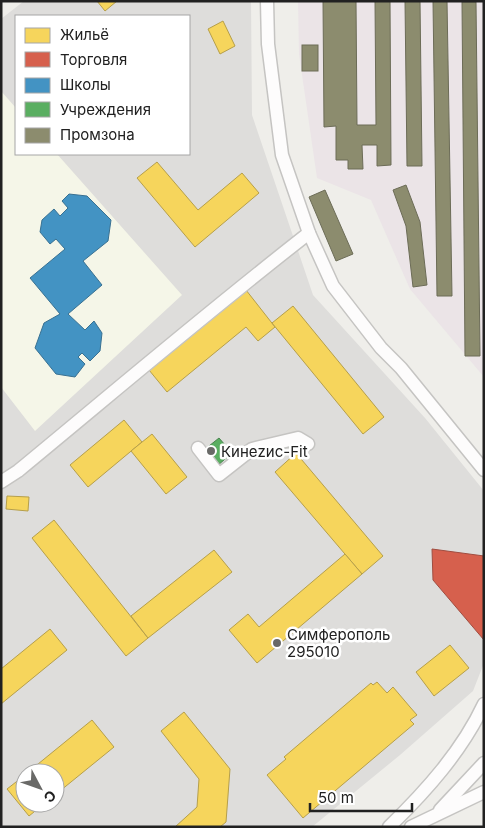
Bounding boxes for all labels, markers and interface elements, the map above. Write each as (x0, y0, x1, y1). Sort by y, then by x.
legend (15, 15, 190, 155)
text: Жильё (60, 25, 109, 44)
text: Торговля (60, 50, 127, 69)
text: Школы (60, 75, 111, 94)
text: Учреждения (60, 100, 151, 119)
text: Промзона (60, 125, 135, 144)
place label: Кинеzис-Fit (221, 442, 308, 461)
marker: Кинеzис-Fit (205, 445, 217, 457)
place label: Симферополь 295010 (287, 625, 390, 661)
marker: Симферополь 295010 (271, 637, 283, 649)
north arrow (15, 763, 65, 813)
scale bar (310, 780, 412, 812)
text: С (40, 787, 60, 806)
text: 50 m (318, 788, 354, 807)

